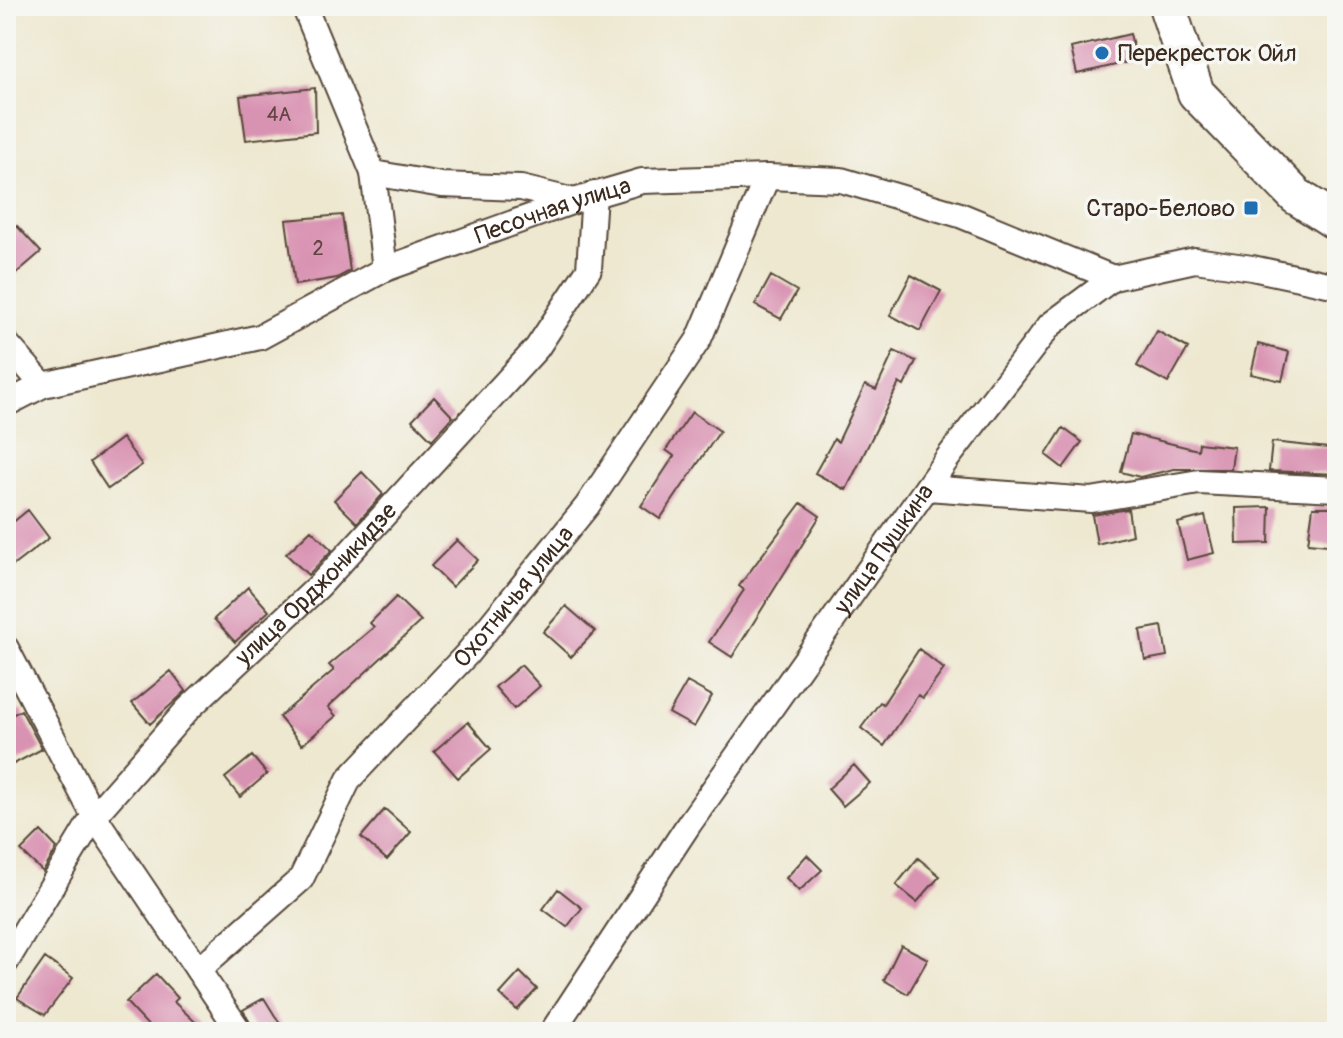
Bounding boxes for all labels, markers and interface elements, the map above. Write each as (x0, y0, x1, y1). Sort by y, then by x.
place label: Перекресток Ойл (1118, 39, 1297, 68)
marker: Перекресток Ойл (1093, 44, 1111, 62)
house number: 4А (267, 102, 291, 127)
street label: Песочная улица (471, 171, 634, 250)
place label: Старо-Белово (1086, 194, 1235, 223)
marker: Старо-Белово (1242, 199, 1260, 217)
house number: 2 (312, 236, 324, 261)
street label: улица Пушкина (827, 478, 940, 621)
street label: улица Орджоникидзе (229, 497, 403, 673)
street label: Охотничья улица (448, 520, 580, 674)

